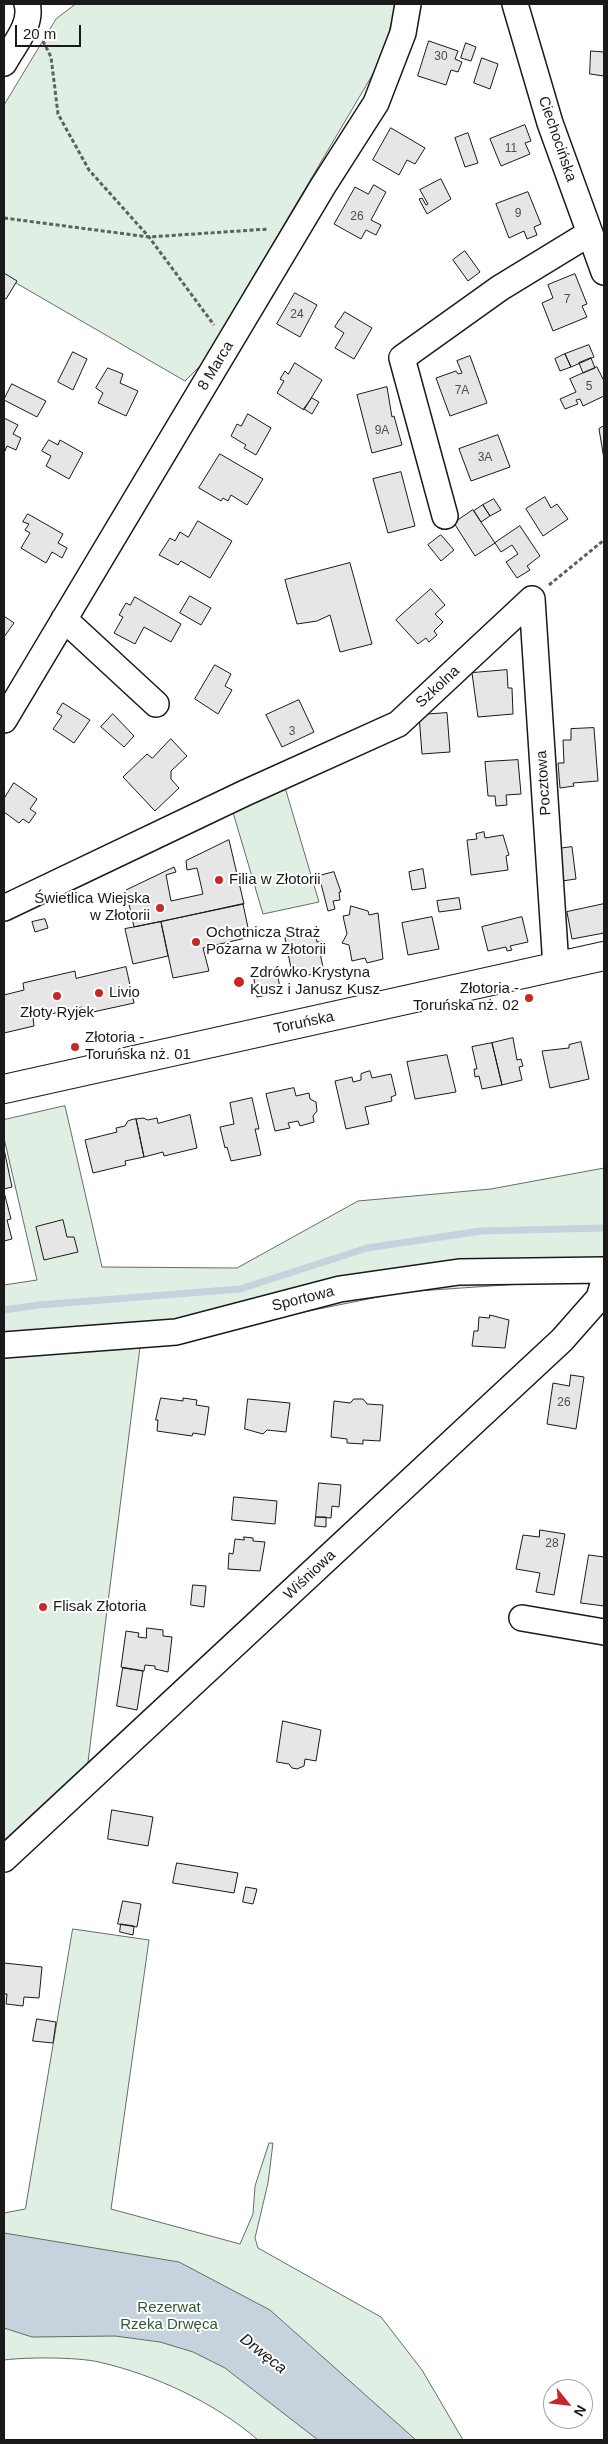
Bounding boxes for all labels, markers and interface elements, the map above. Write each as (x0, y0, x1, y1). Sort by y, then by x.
scale bar (18, 15, 84, 47)
text: 20 m (23, 25, 56, 42)
house number: 30 (434, 50, 448, 64)
street label: Ciechocińska (534, 94, 580, 184)
house number: 11 (505, 142, 517, 156)
house number: 9 (515, 207, 521, 221)
house number: 26 (350, 210, 364, 224)
house number: 7 (564, 293, 570, 307)
house number: 24 (290, 308, 304, 322)
street label: 8 Marca (194, 338, 238, 394)
house number: 5 (586, 380, 592, 394)
house number: 7A (455, 384, 469, 398)
house number: 9A (375, 424, 389, 438)
house number: 3A (478, 451, 492, 465)
street label: Szkolna (412, 662, 464, 712)
house number: 3 (289, 725, 295, 739)
street label: Pocztowa (533, 750, 555, 816)
place label: Filia w Złotorii (229, 871, 321, 889)
marker: Filia w Złotorii (213, 874, 225, 886)
place label: Świetlica Wiejska w Złotorii (34, 890, 150, 925)
marker: Świetlica Wiejska w Złotorii (154, 902, 166, 914)
place label: Ochotnicza Straż Pożarna w Złotorii (206, 924, 326, 959)
marker: Ochotnicza Straż Pożarna w Złotorii (190, 936, 202, 948)
place label: Zdrówko Krystyna Kusz i Janusz Kusz (250, 964, 380, 999)
marker: Zdrówko Krystyna Kusz i Janusz Kusz (232, 975, 246, 989)
place label: Złotoria - Toruńska nż. 02 (413, 980, 519, 1015)
place label: Livio (109, 984, 140, 1002)
marker: Livio (93, 987, 105, 999)
marker: Złoty Ryjek (51, 990, 63, 1002)
marker: Złotoria - Toruńska nż. 02 (523, 992, 535, 1004)
place label: Złoty Ryjek (20, 1004, 94, 1022)
street label: Toruńska (272, 1008, 336, 1038)
place label: Złotoria - Toruńska nż. 01 (85, 1029, 191, 1064)
marker: Złotoria - Toruńska nż. 01 (69, 1041, 81, 1053)
street label: Sportowa (270, 1283, 336, 1315)
house number: 26 (557, 1396, 571, 1410)
house number: 28 (545, 1537, 559, 1551)
street label: Wiśniowa (280, 1547, 340, 1603)
place label: Flisak Złotoria (53, 1598, 146, 1616)
marker: Flisak Złotoria (37, 1601, 49, 1613)
park label: Rezerwat Rzeka Drwęca (120, 2299, 218, 2334)
water label: Drwęca (236, 2330, 290, 2378)
north arrow (543, 2379, 593, 2429)
text: N (571, 2402, 590, 2419)

